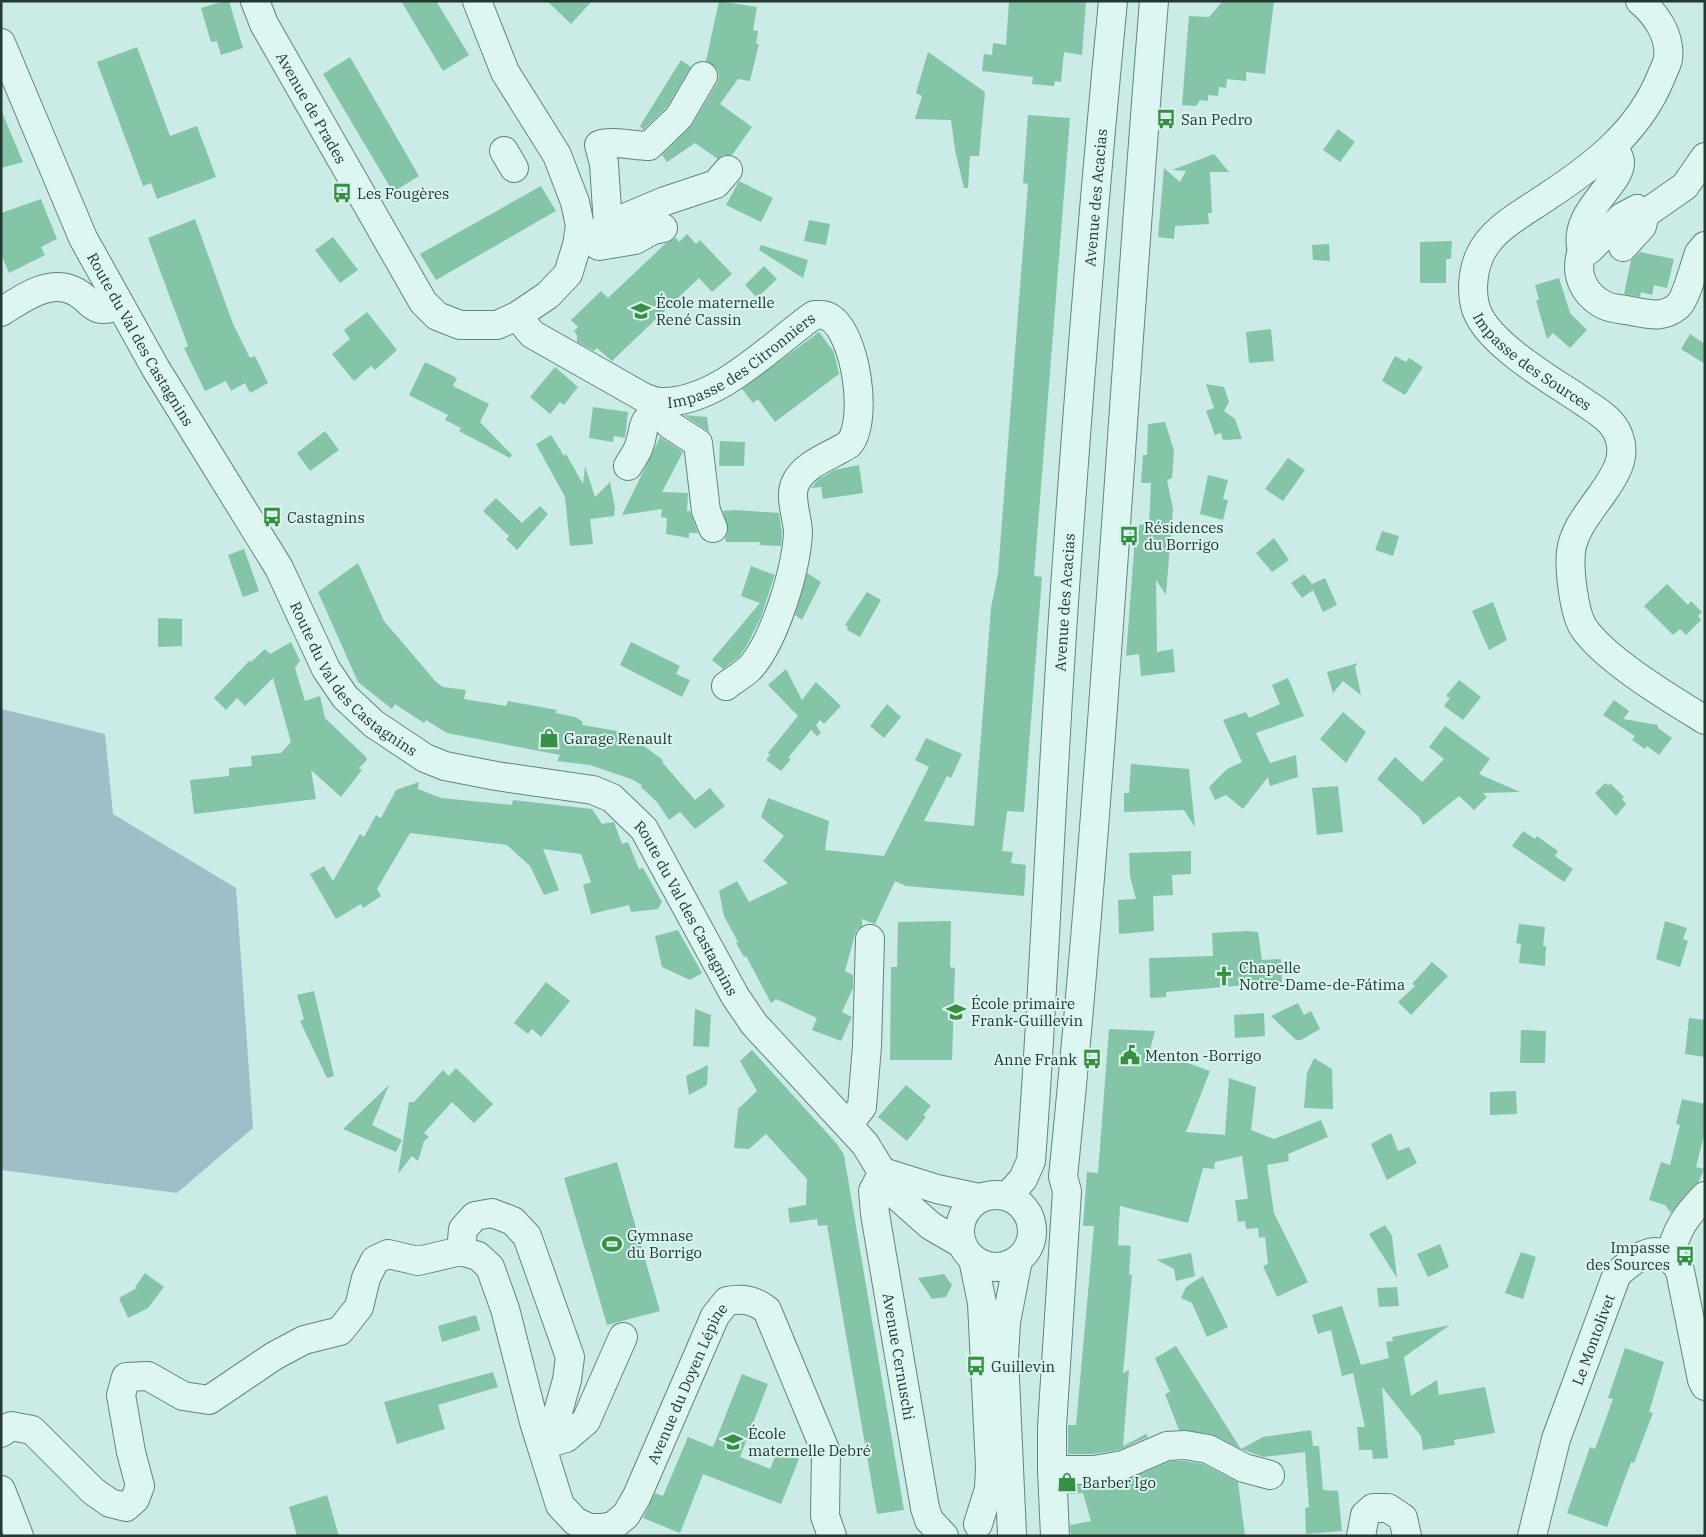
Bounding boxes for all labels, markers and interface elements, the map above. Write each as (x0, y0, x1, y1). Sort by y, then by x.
street label: Avenue de Prades (272, 48, 351, 167)
bus stop icon: San Pedro (1155, 108, 1177, 130)
place label: San Pedro (1181, 110, 1253, 129)
street label: Avenue des Acacias (1080, 128, 1111, 267)
bus stop icon: Les Fougères (331, 182, 353, 204)
place label: Les Fougères (357, 184, 449, 203)
street label: Route du Val des Castagnins (83, 249, 198, 429)
place label: École maternelle René Cassin (656, 293, 775, 329)
school or university icon: École maternelle René Cassin (630, 300, 652, 322)
street label: Impasse des Citronniers (666, 308, 819, 411)
street label: Impasse des Sources (1469, 309, 1595, 414)
bus stop icon: Castagnins (261, 506, 283, 528)
place label: Castagnins (287, 508, 365, 527)
place label: Résidences du Borrigo (1144, 518, 1224, 554)
bus stop icon: Résidences du Borrigo (1118, 525, 1140, 547)
street label: Avenue des Acacias (1050, 533, 1078, 672)
street label: Route du Val des Castagnins (286, 598, 421, 760)
shop icon: Garage Renault (538, 727, 560, 749)
place label: Garage Renault (564, 729, 672, 748)
street label: Route du Val des Castagnins (631, 816, 742, 999)
place label: Chapelle Notre-Dame-de-Fátima (1239, 958, 1405, 994)
church icon: Chapelle Notre-Dame-de-Fátima (1213, 965, 1235, 987)
place label: École primaire Frank-Guillevin (971, 994, 1083, 1030)
school or university icon: École primaire Frank-Guillevin (945, 1001, 967, 1023)
public building icon: Menton -Borrigo (1119, 1044, 1141, 1066)
place label: Menton -Borrigo (1145, 1046, 1261, 1065)
bus stop icon: Anne Frank (1081, 1048, 1103, 1070)
place label: Anne Frank (994, 1050, 1077, 1069)
place label: Gymnase du Borrigo (627, 1226, 702, 1262)
sports icon: Gymnase du Borrigo (601, 1233, 623, 1255)
place label: Impasse des Sources (1586, 1238, 1670, 1274)
bus stop icon: Impasse des Sources (1674, 1245, 1696, 1267)
street label: Avenue Cernuschi (879, 1291, 919, 1422)
street label: Le Montolivet (1567, 1291, 1618, 1388)
street label: Avenue du Doyen Lépine (642, 1299, 731, 1467)
bus stop icon: Guillevin (965, 1355, 987, 1377)
place label: Guillevin (991, 1357, 1056, 1376)
place label: École maternelle Debré (748, 1424, 871, 1460)
school or university icon: École maternelle Debré (722, 1431, 744, 1453)
shop icon: Barber Igo (1056, 1471, 1078, 1493)
place label: Barber Igo (1082, 1473, 1156, 1492)

